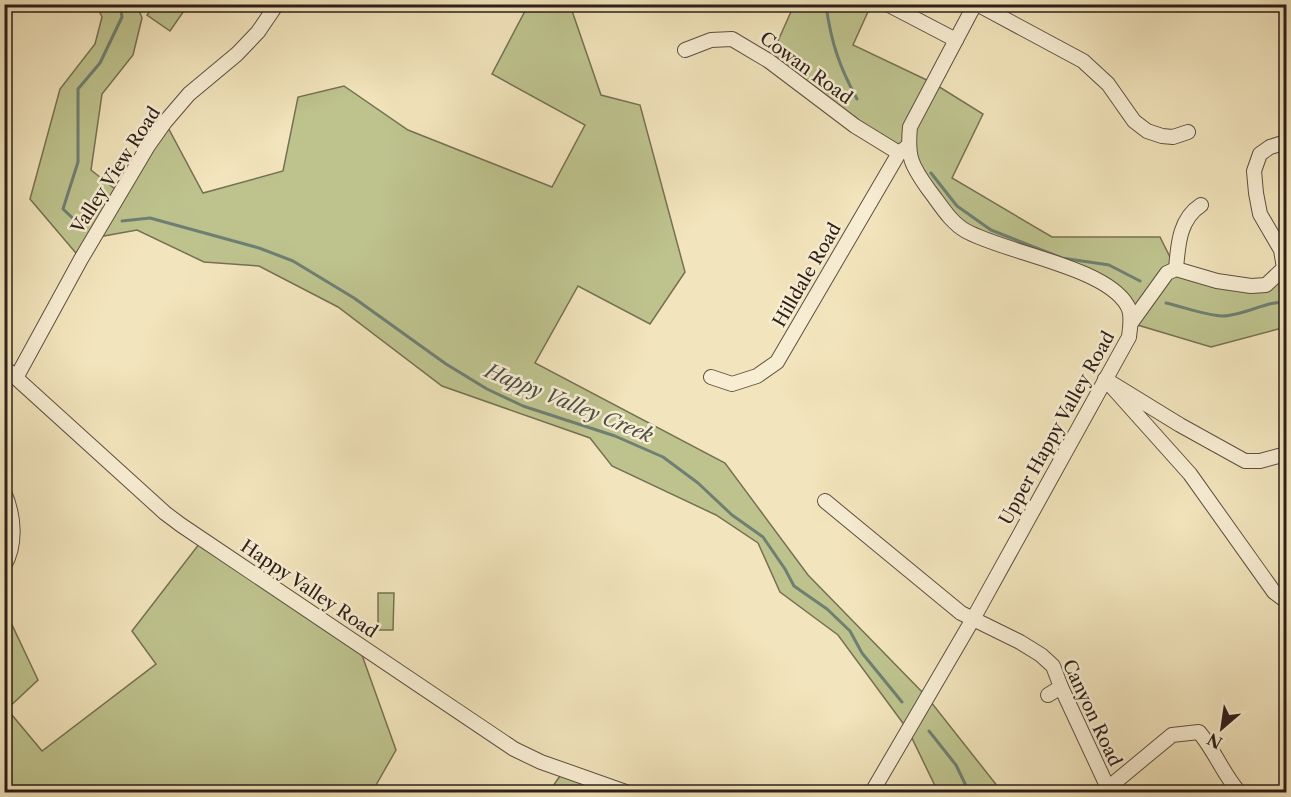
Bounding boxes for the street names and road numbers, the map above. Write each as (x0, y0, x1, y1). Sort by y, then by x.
street label: Cowan Road (755, 27, 857, 109)
street label: Valley View Road (66, 102, 165, 238)
street label: Hilldale Road (768, 219, 846, 331)
street label: Upper Happy Valley Road (995, 327, 1119, 529)
street label: Happy Valley Road (236, 535, 382, 643)
street label: Canyon Road (1058, 656, 1126, 770)

